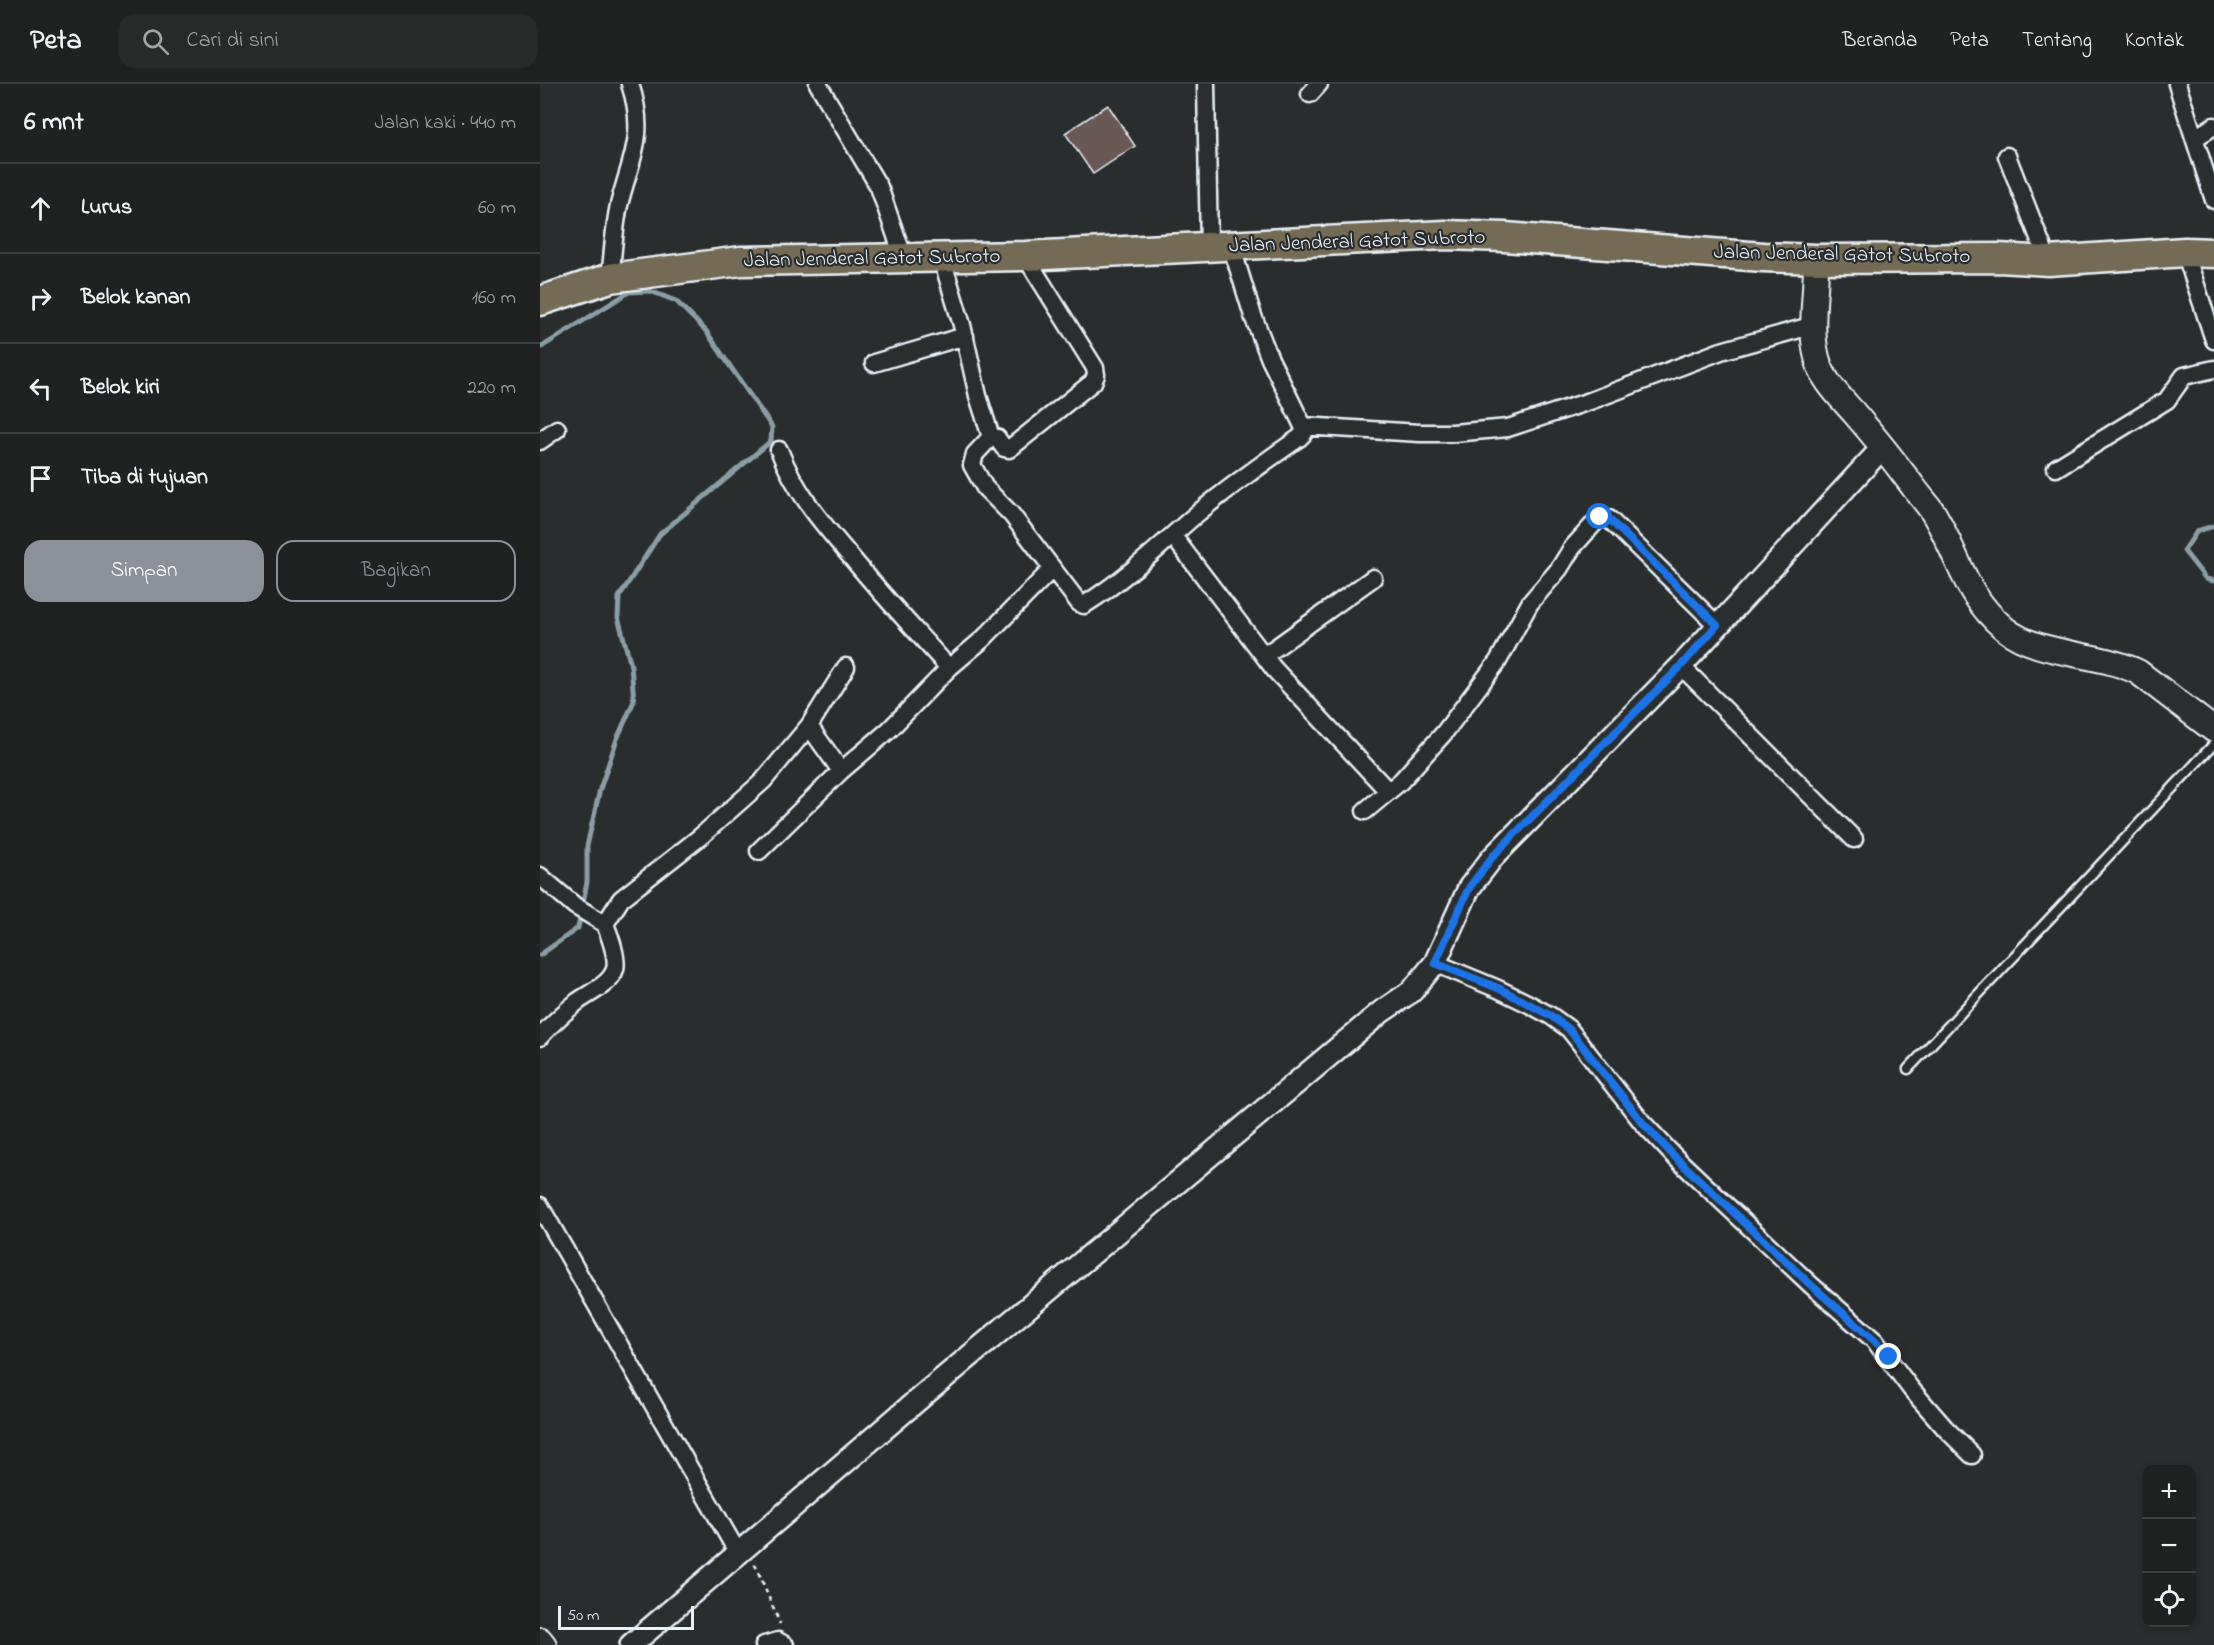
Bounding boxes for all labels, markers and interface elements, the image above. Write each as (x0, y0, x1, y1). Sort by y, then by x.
search box (118, 14, 538, 68)
text: Peta (30, 21, 82, 62)
icon: search (139, 25, 172, 58)
text: Cari di sini (187, 25, 279, 57)
text: Beranda (1842, 26, 1917, 56)
text: Peta (1950, 26, 1989, 56)
text: Tentang (2022, 26, 2092, 56)
text: Kontak (2125, 26, 2184, 56)
text: 6 mnt (24, 104, 84, 142)
text: Jalan kaki · 440 m (375, 109, 516, 138)
icon: ahead (24, 192, 57, 225)
text: Lurus (81, 192, 132, 224)
text: 60 m (478, 194, 516, 223)
street label: Jalan Jenderal Gatot Subroto (1228, 223, 1486, 261)
street label: Jalan Jenderal Gatot Subroto (1713, 238, 1971, 272)
street label: Jalan Jenderal Gatot Subroto (743, 242, 1001, 276)
icon: right (24, 282, 57, 315)
text: Belok kanan (81, 282, 190, 314)
text: 160 m (472, 284, 516, 313)
icon: left (24, 372, 57, 405)
text: Belok kiri (81, 372, 160, 404)
text: 220 m (467, 374, 516, 403)
icon: arrive (24, 462, 57, 495)
text: Tiba di tujuan (81, 462, 208, 494)
route start (1586, 503, 1612, 529)
button: Simpan (24, 540, 264, 602)
button: Bagikan (276, 540, 516, 602)
route end (1875, 1343, 1901, 1369)
map controls (2142, 1465, 2196, 1627)
button: + (2142, 1465, 2196, 1519)
button: − (2142, 1519, 2196, 1573)
button: locate (2142, 1573, 2196, 1627)
scale bar (558, 1603, 694, 1630)
text: 50 m (567, 1604, 599, 1628)

